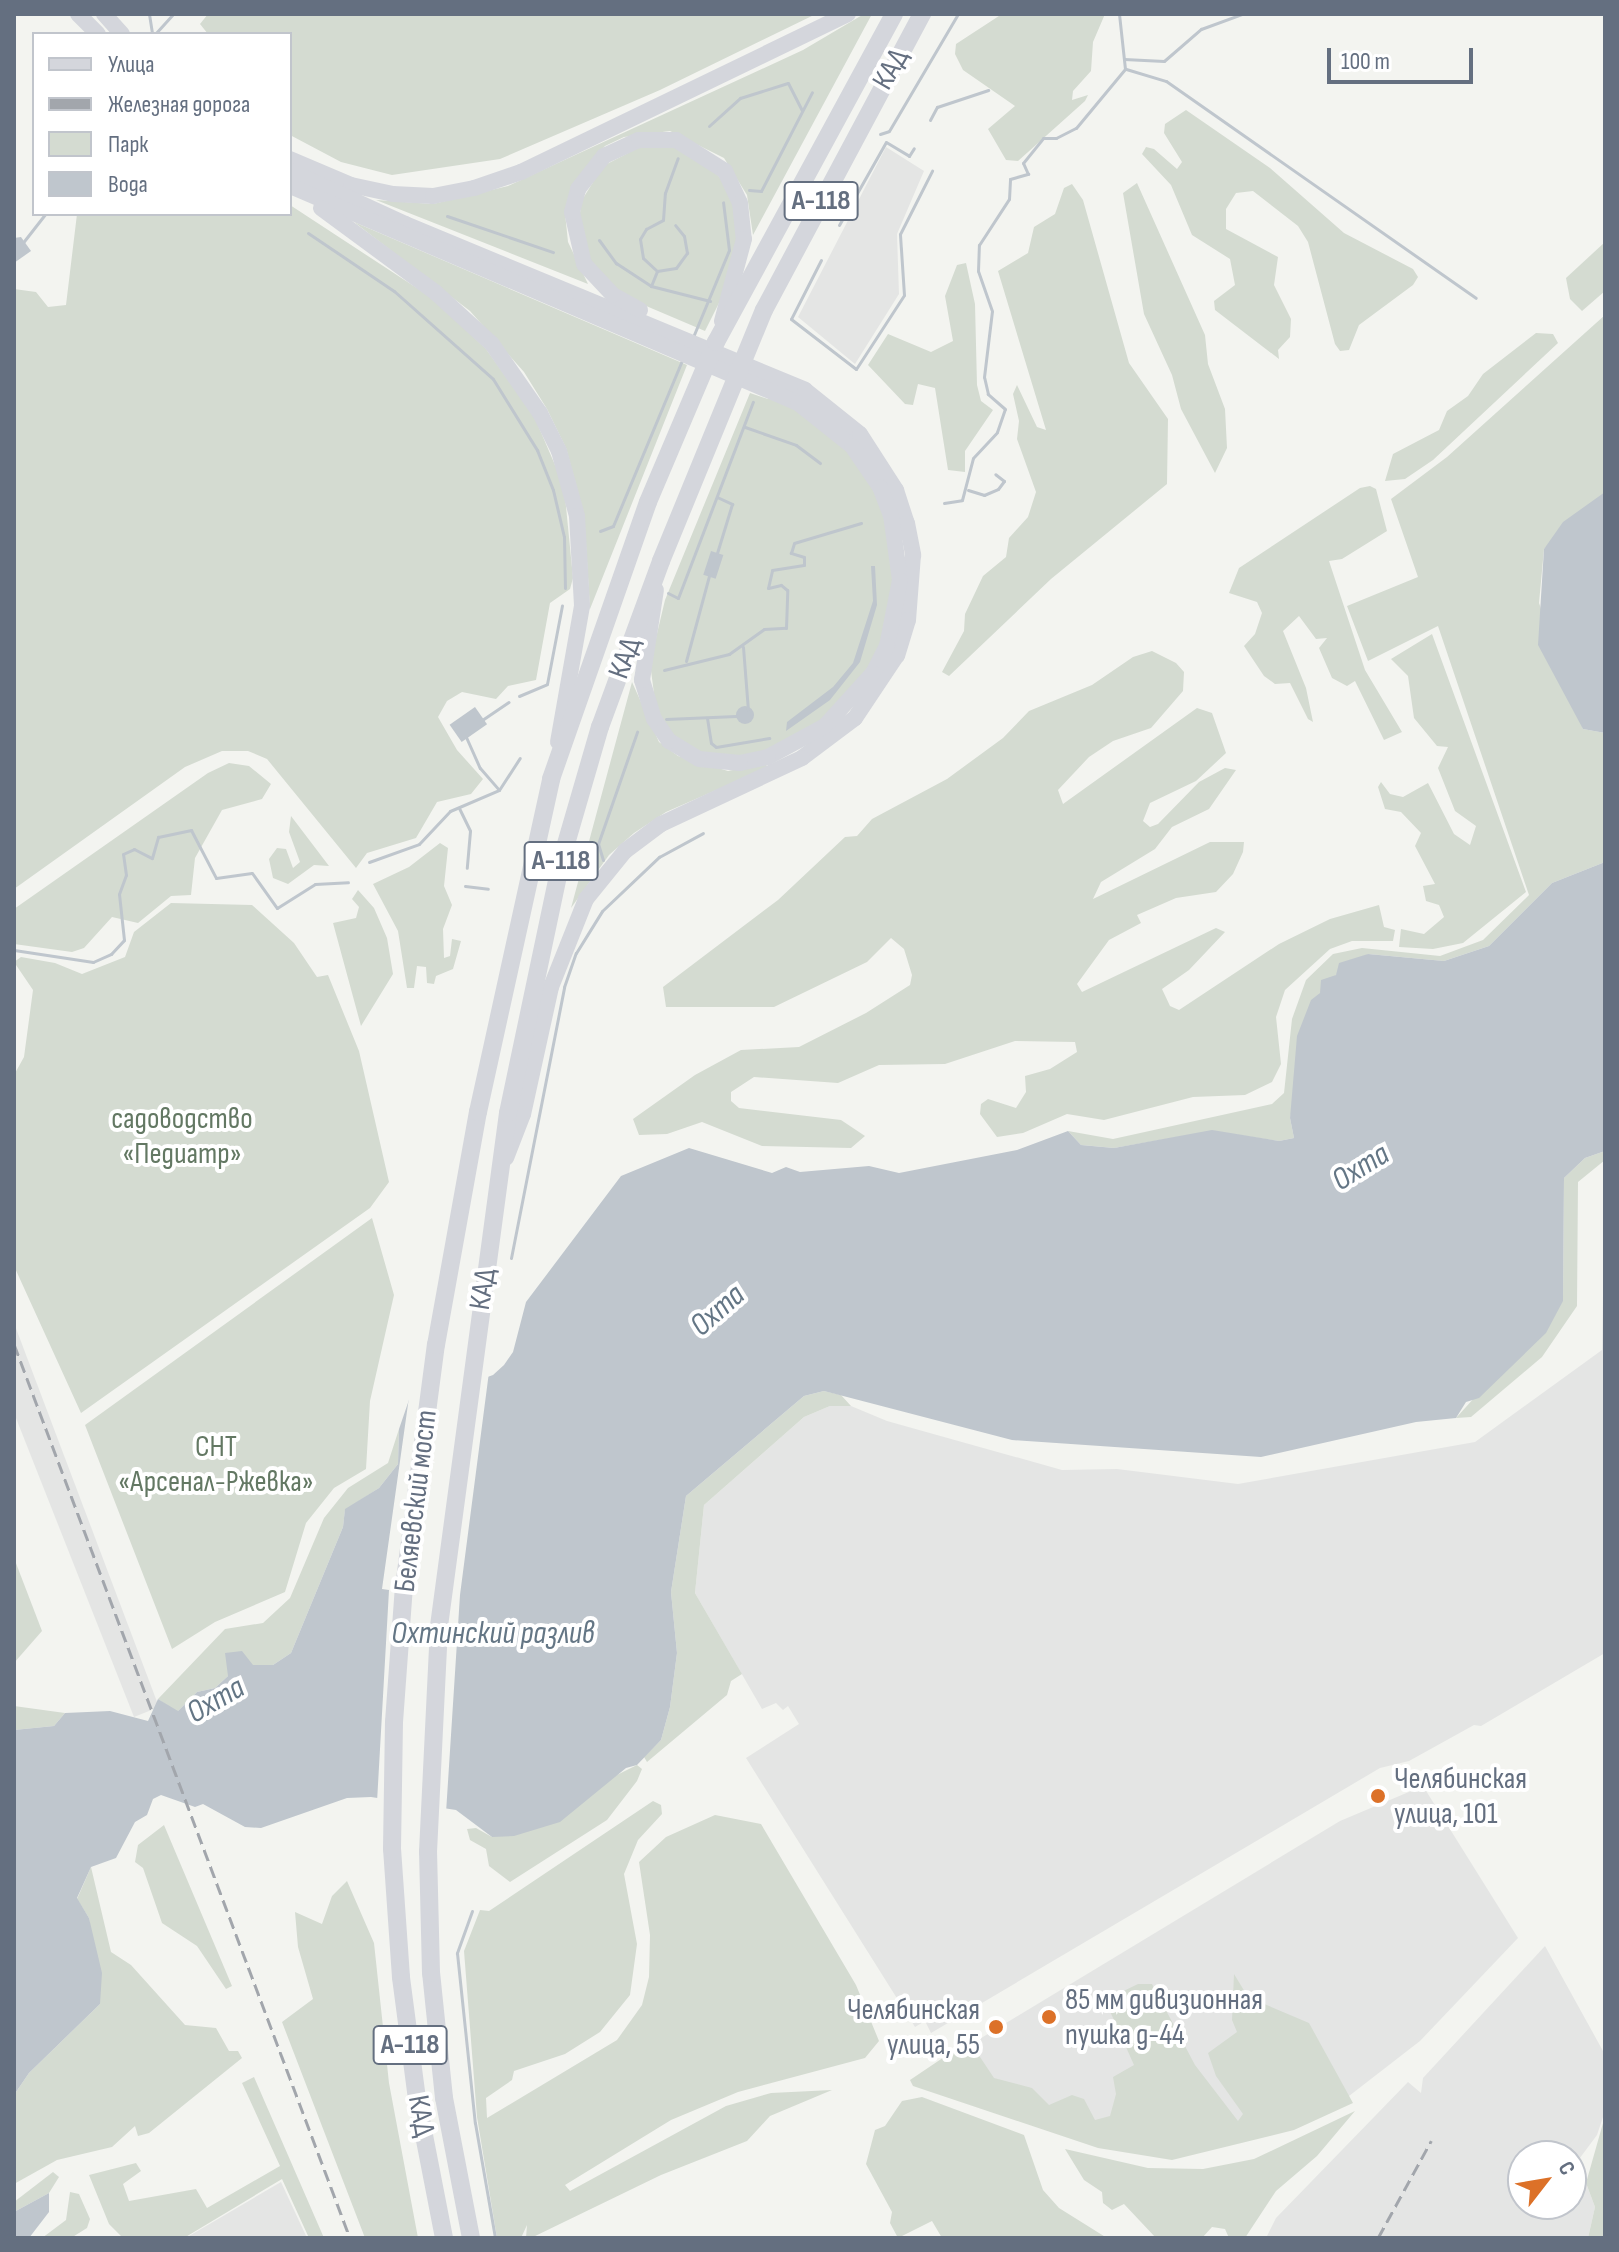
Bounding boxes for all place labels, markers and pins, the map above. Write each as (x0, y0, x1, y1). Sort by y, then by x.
place label: Челябинская улица, 101 (1394, 1761, 1527, 1832)
marker: Челябинская улица, 101 (1369, 1787, 1387, 1805)
place label: 85 мм дивизионная пушка д-44 (1065, 1982, 1263, 2052)
place label: Челябинская улица, 55 (847, 1992, 980, 2062)
marker: 85 мм дивизионная пушка д-44 (1040, 2008, 1058, 2026)
marker: Челябинская улица, 55 (987, 2018, 1005, 2036)

